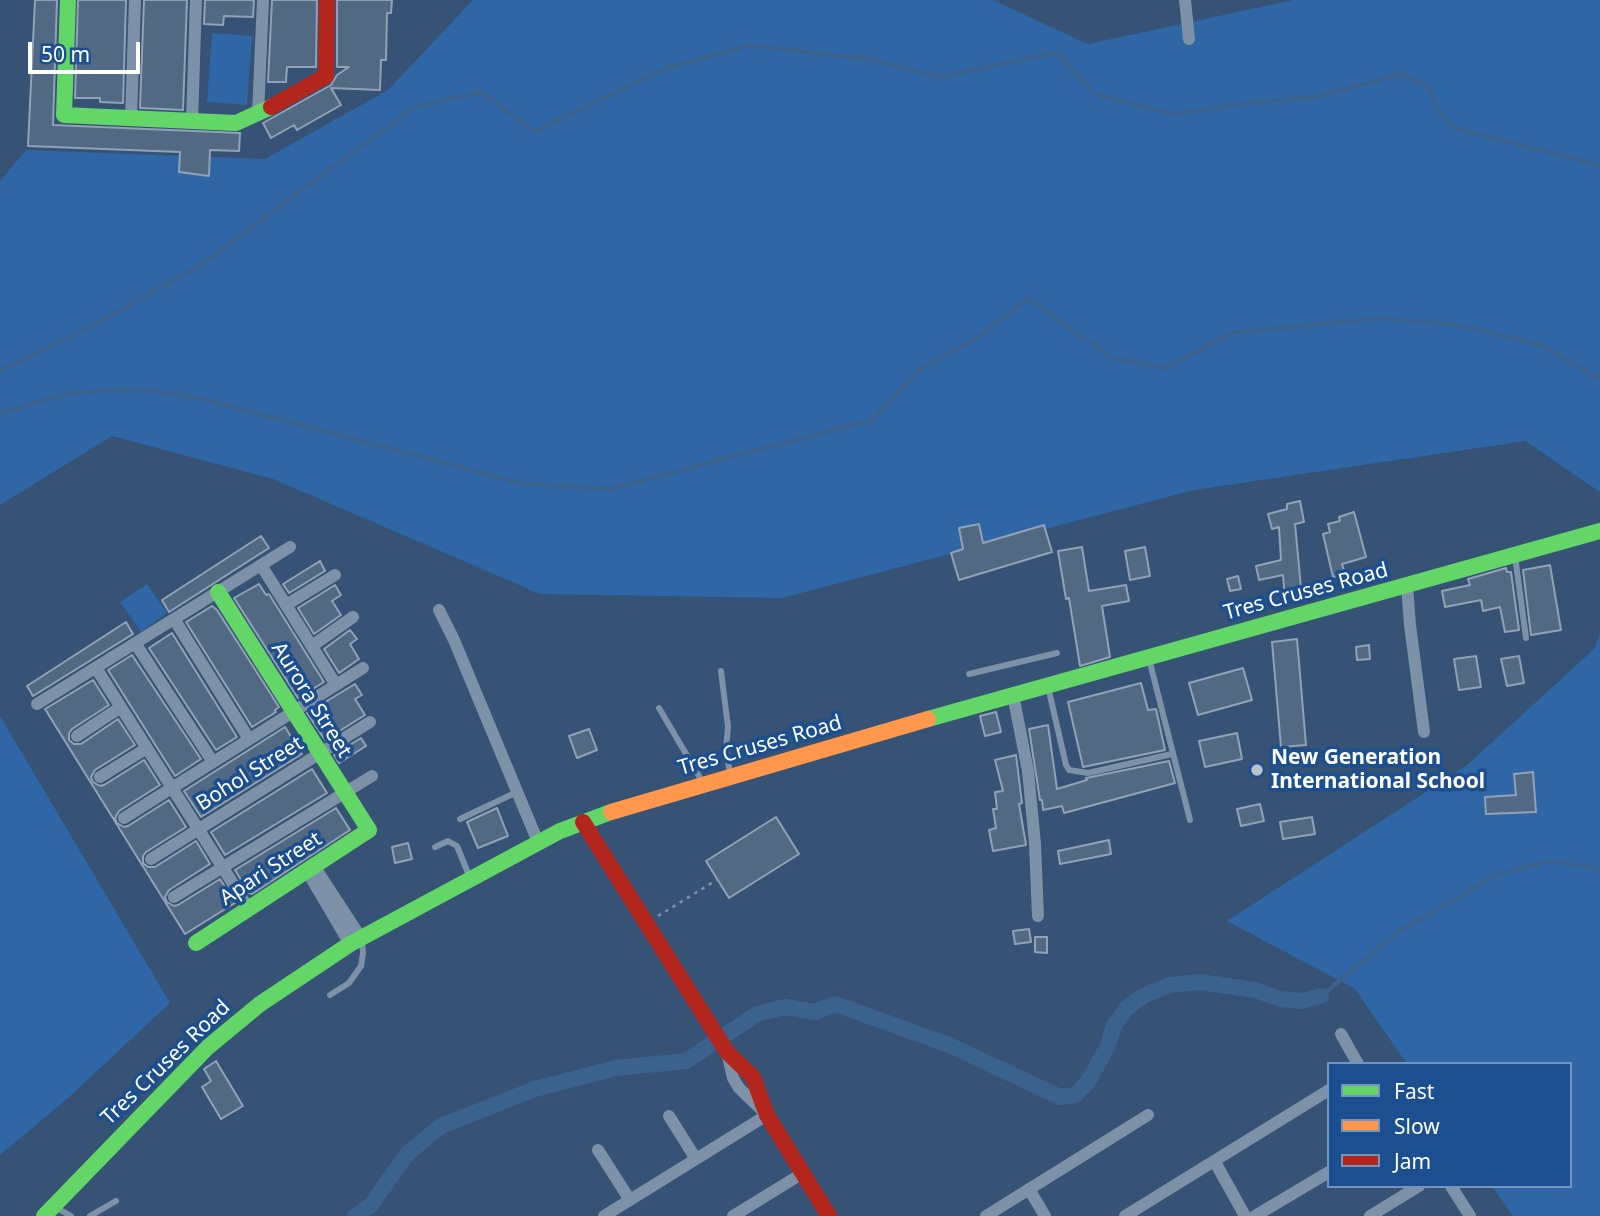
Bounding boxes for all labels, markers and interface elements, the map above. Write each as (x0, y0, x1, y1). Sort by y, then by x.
scale bar (32, 28, 144, 72)
text: 50 m (41, 40, 90, 68)
street label: Tres Cruses Road (1221, 558, 1391, 626)
street label: Aurora Street (265, 638, 357, 762)
street label: Tres Cruses Road (675, 711, 845, 781)
street label: Bohol Street (192, 731, 308, 817)
place label: New Generation International School (1271, 745, 1485, 795)
marker: New Generation International School (1249, 762, 1265, 778)
street label: Apari Street (215, 827, 327, 911)
street label: Tres Cruses Road (96, 995, 236, 1131)
legend (1327, 1062, 1572, 1188)
text: Fast (1394, 1077, 1434, 1105)
text: Slow (1394, 1112, 1440, 1140)
text: Jam (1394, 1147, 1431, 1175)

